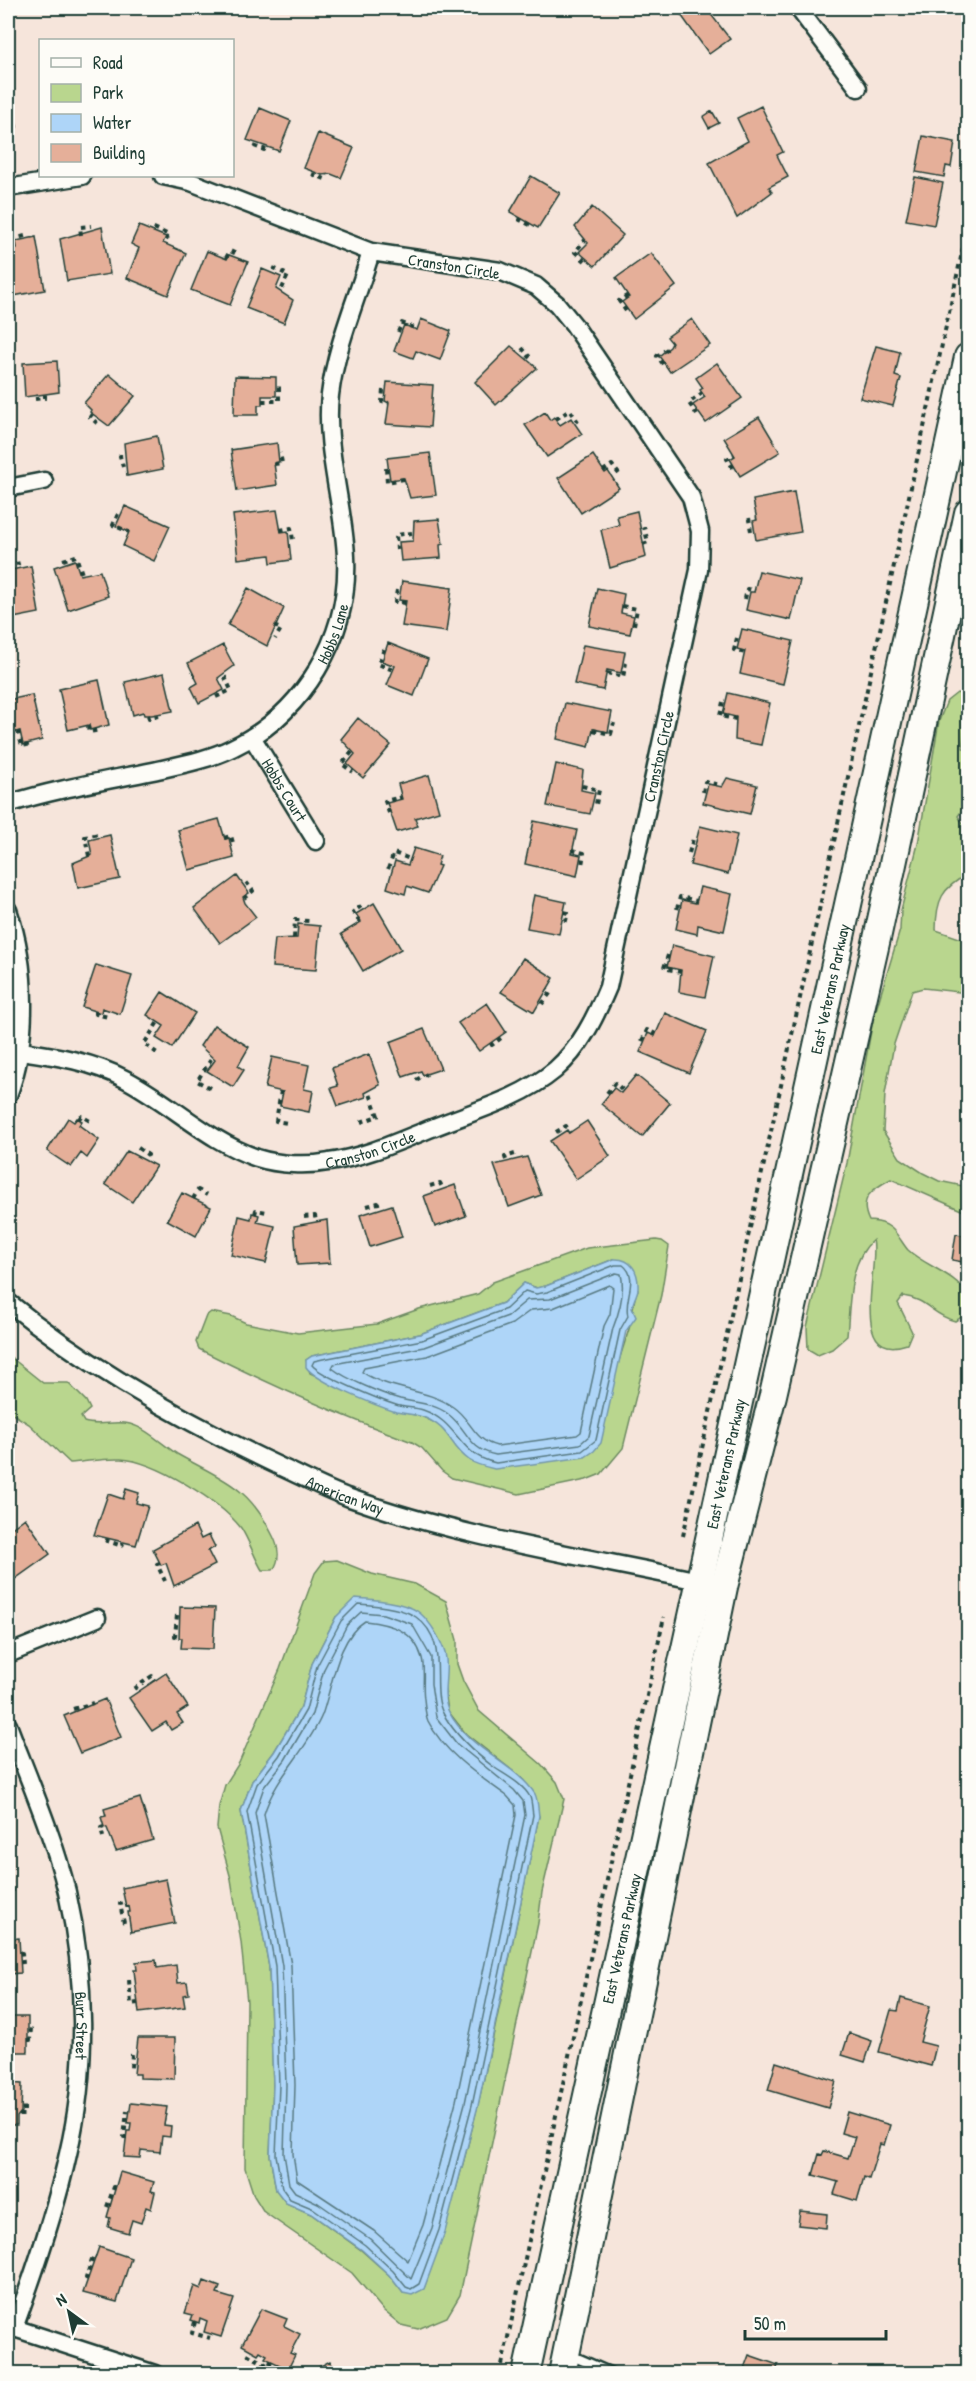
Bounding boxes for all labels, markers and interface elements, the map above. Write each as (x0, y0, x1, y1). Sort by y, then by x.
legend (39, 39, 234, 177)
text: Road (93, 50, 123, 75)
text: Park (93, 80, 124, 105)
text: Water (93, 110, 131, 135)
text: Building (93, 140, 145, 165)
street label: Cranston Circle (406, 248, 502, 284)
street label: Hobbs Lane (311, 601, 353, 668)
street label: Cranston Circle (638, 708, 679, 804)
street label: Hobbs Court (257, 754, 313, 826)
street label: East Veterans Parkway (805, 921, 855, 1056)
street label: Cranston Circle (324, 1125, 419, 1173)
street label: East Veterans Parkway (701, 1396, 751, 1531)
street label: American Way (303, 1470, 387, 1520)
street label: East Veterans Parkway (597, 1871, 646, 2006)
street label: Burr Street (70, 1991, 93, 2061)
north arrow (39, 2282, 99, 2342)
text: N (51, 2288, 71, 2311)
scale bar (745, 2303, 886, 2341)
text: 50 m (754, 2311, 786, 2336)

